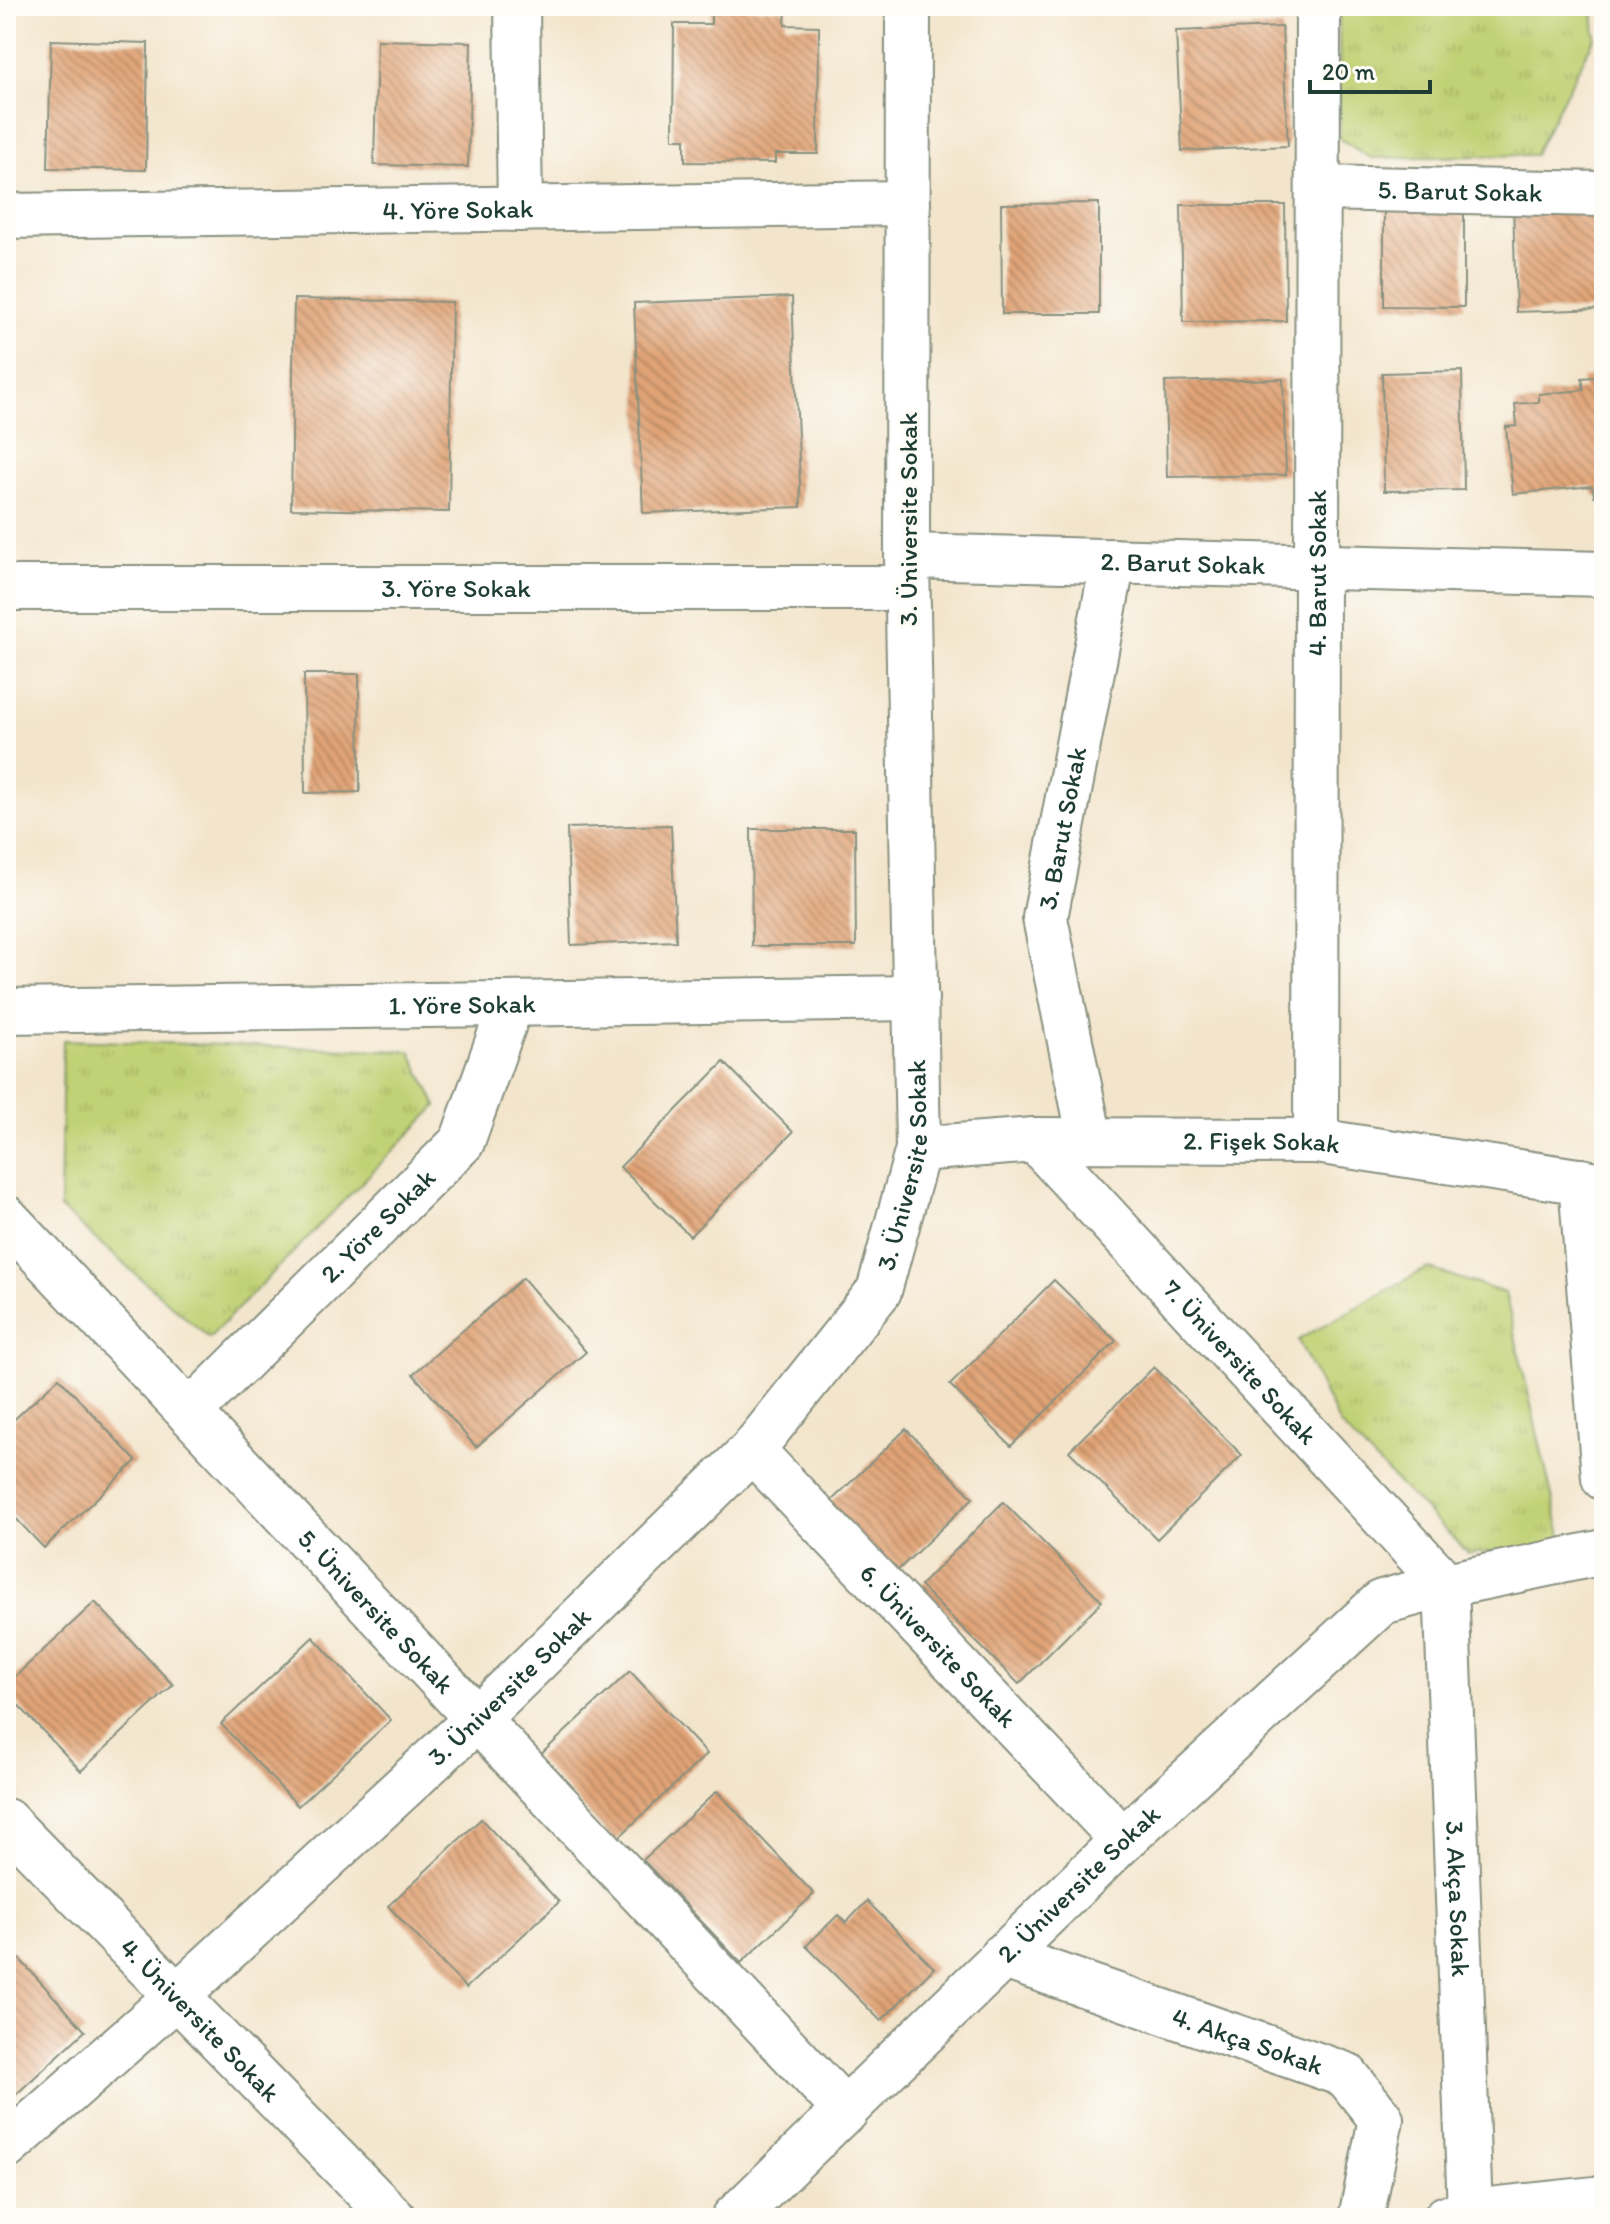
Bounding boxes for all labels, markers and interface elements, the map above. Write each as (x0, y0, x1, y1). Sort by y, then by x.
scale bar (1310, 44, 1430, 94)
text: 20 m (1322, 57, 1375, 86)
street label: 5. Barut Sokak (1377, 173, 1543, 209)
street label: 4. Yöre Sokak (382, 192, 534, 227)
street label: 3. Üniversite Sokak (892, 411, 924, 626)
street label: 4. Barut Sokak (1301, 489, 1333, 656)
street label: 2. Barut Sokak (1100, 545, 1266, 581)
street label: 3. Yöre Sokak (381, 572, 531, 604)
street label: 3. Barut Sokak (1031, 743, 1093, 912)
street label: 1. Yöre Sokak (388, 987, 536, 1022)
street label: 3. Üniversite Sokak (869, 1059, 934, 1274)
street label: 2. Fişek Sokak (1183, 1125, 1343, 1161)
street label: 2. Yöre Sokak (314, 1161, 442, 1289)
street label: 7. Üniversite Sokak (1156, 1273, 1324, 1451)
street label: 5. Üniversite Sokak (291, 1523, 461, 1701)
street label: 6. Üniversite Sokak (853, 1557, 1024, 1735)
street label: 3. Üniversite Sokak (421, 1600, 598, 1773)
street label: 2. Üniversite Sokak (990, 1798, 1167, 1969)
street label: 3. Akça Sokak (1439, 1820, 1477, 1978)
street label: 4. Üniversite Sokak (113, 1932, 287, 2109)
street label: 4. Akça Sokak (1168, 2000, 1328, 2082)

